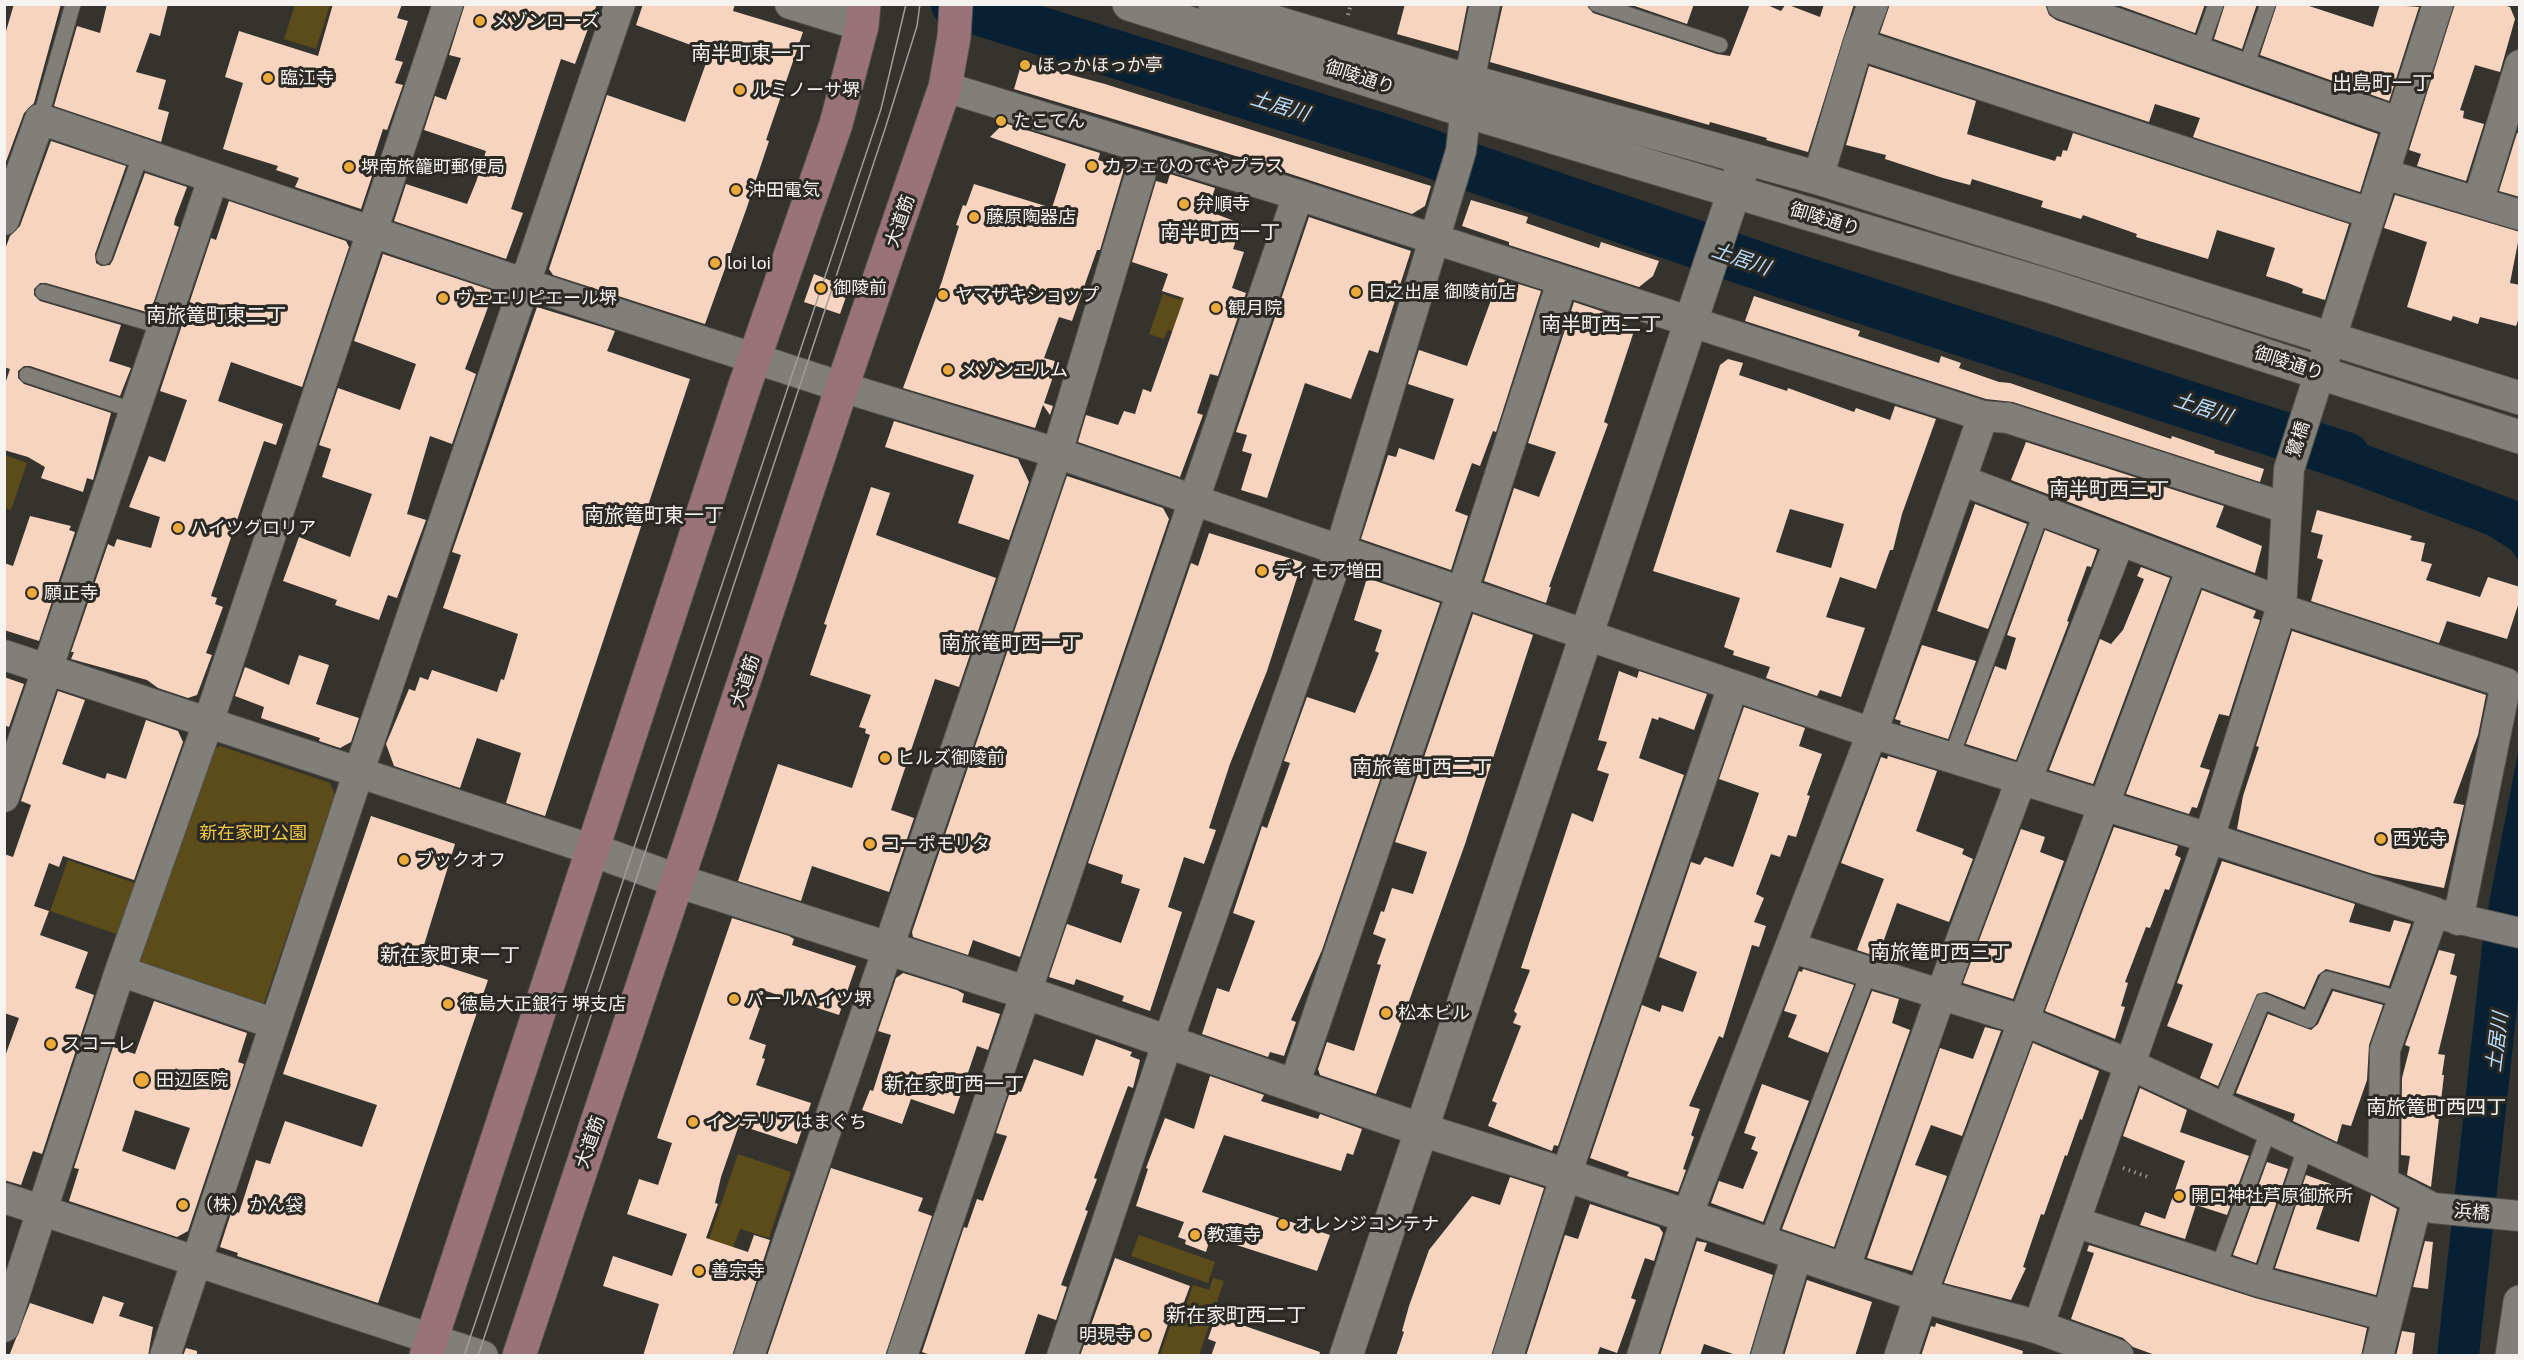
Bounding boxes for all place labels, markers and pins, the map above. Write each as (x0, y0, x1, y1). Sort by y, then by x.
place label: メゾンローズ (492, 10, 600, 32)
marker: メゾンローズ (473, 14, 487, 28)
place label: ほっかほっか亭 (1037, 54, 1163, 76)
marker: ほっかほっか亭 (1018, 58, 1032, 72)
place label: 臨江寺 (280, 67, 334, 89)
marker: 臨江寺 (261, 71, 275, 85)
place label: ルミノーサ堺 (752, 79, 860, 101)
marker: ルミノーサ堺 (733, 83, 747, 97)
place label: たこてん (1013, 110, 1085, 132)
marker: たこてん (994, 114, 1008, 128)
place label: カフェひのでやプラス (1104, 155, 1284, 177)
place label: 堺南旅籠町郵便局 (361, 156, 505, 178)
marker: カフェひのでやプラス (1085, 159, 1099, 173)
marker: 堺南旅籠町郵便局 (342, 160, 356, 174)
place label: 沖田電気 (748, 179, 820, 201)
marker: 沖田電気 (729, 183, 743, 197)
place label: 弁順寺 (1196, 193, 1250, 215)
marker: 弁順寺 (1177, 197, 1191, 211)
place label: 藤原陶器店 (986, 206, 1076, 228)
marker: 藤原陶器店 (967, 210, 981, 224)
place label: loi loi (727, 252, 771, 274)
marker: loi loi (708, 256, 722, 270)
place label: 御陵前 (833, 277, 887, 299)
marker: 御陵前 (814, 281, 828, 295)
place label: 日之出屋 御陵前店 (1368, 281, 1516, 303)
place label: ヤマザキショップ (955, 284, 1099, 306)
marker: 日之出屋 御陵前店 (1349, 285, 1363, 299)
place label: ヴェエリピエール堺 (455, 287, 617, 309)
marker: ヤマザキショップ (936, 288, 950, 302)
marker: ヴェエリピエール堺 (436, 291, 450, 305)
place label: 観月院 (1228, 297, 1282, 319)
marker: 観月院 (1209, 301, 1223, 315)
place label: メゾンエルム (960, 359, 1068, 381)
marker: メゾンエルム (941, 363, 955, 377)
place label: ハイツグロリア (190, 517, 316, 539)
marker: ハイツグロリア (171, 521, 185, 535)
place label: ディモア増田 (1274, 560, 1382, 582)
marker: ディモア増田 (1255, 564, 1269, 578)
place label: 願正寺 (44, 582, 98, 604)
marker: 願正寺 (25, 586, 39, 600)
place label: ヒルズ御陵前 (897, 747, 1005, 769)
marker: ヒルズ御陵前 (878, 751, 892, 765)
place label: 西光寺 (2393, 828, 2447, 850)
marker: 西光寺 (2374, 832, 2388, 846)
place label: コーポモリタ (882, 833, 990, 855)
marker: コーポモリタ (863, 837, 877, 851)
place label: ブックオフ (416, 849, 506, 871)
marker: ブックオフ (397, 853, 411, 867)
place label: パールハイツ堺 (746, 988, 872, 1010)
marker: パールハイツ堺 (727, 992, 741, 1006)
place label: 徳島大正銀行 堺支店 (460, 993, 626, 1015)
marker: 徳島大正銀行 堺支店 (441, 997, 455, 1011)
place label: 松本ビル (1398, 1002, 1470, 1024)
marker: 松本ビル (1379, 1006, 1393, 1020)
place label: スコーレ (63, 1033, 135, 1055)
marker: スコーレ (44, 1037, 58, 1051)
place label: 田辺医院 (156, 1069, 228, 1091)
marker: 田辺医院 (133, 1071, 151, 1089)
place label: インテリアはまぐち (705, 1111, 867, 1133)
marker: インテリアはまぐち (686, 1115, 700, 1129)
place label: 開口神社芦原御旅所 (2191, 1185, 2353, 1207)
marker: 開口神社芦原御旅所 (2172, 1189, 2186, 1203)
place label: （株）かん袋 (195, 1194, 303, 1216)
marker: （株）かん袋 (176, 1198, 190, 1212)
place label: オレンジコンテナ (1295, 1213, 1439, 1235)
marker: オレンジコンテナ (1276, 1217, 1290, 1231)
place label: 教蓮寺 (1207, 1224, 1261, 1246)
marker: 教蓮寺 (1188, 1228, 1202, 1242)
place label: 善宗寺 (711, 1260, 765, 1282)
marker: 善宗寺 (692, 1264, 706, 1278)
place label: 明現寺 (1079, 1324, 1133, 1346)
marker: 明現寺 (1138, 1328, 1152, 1342)

